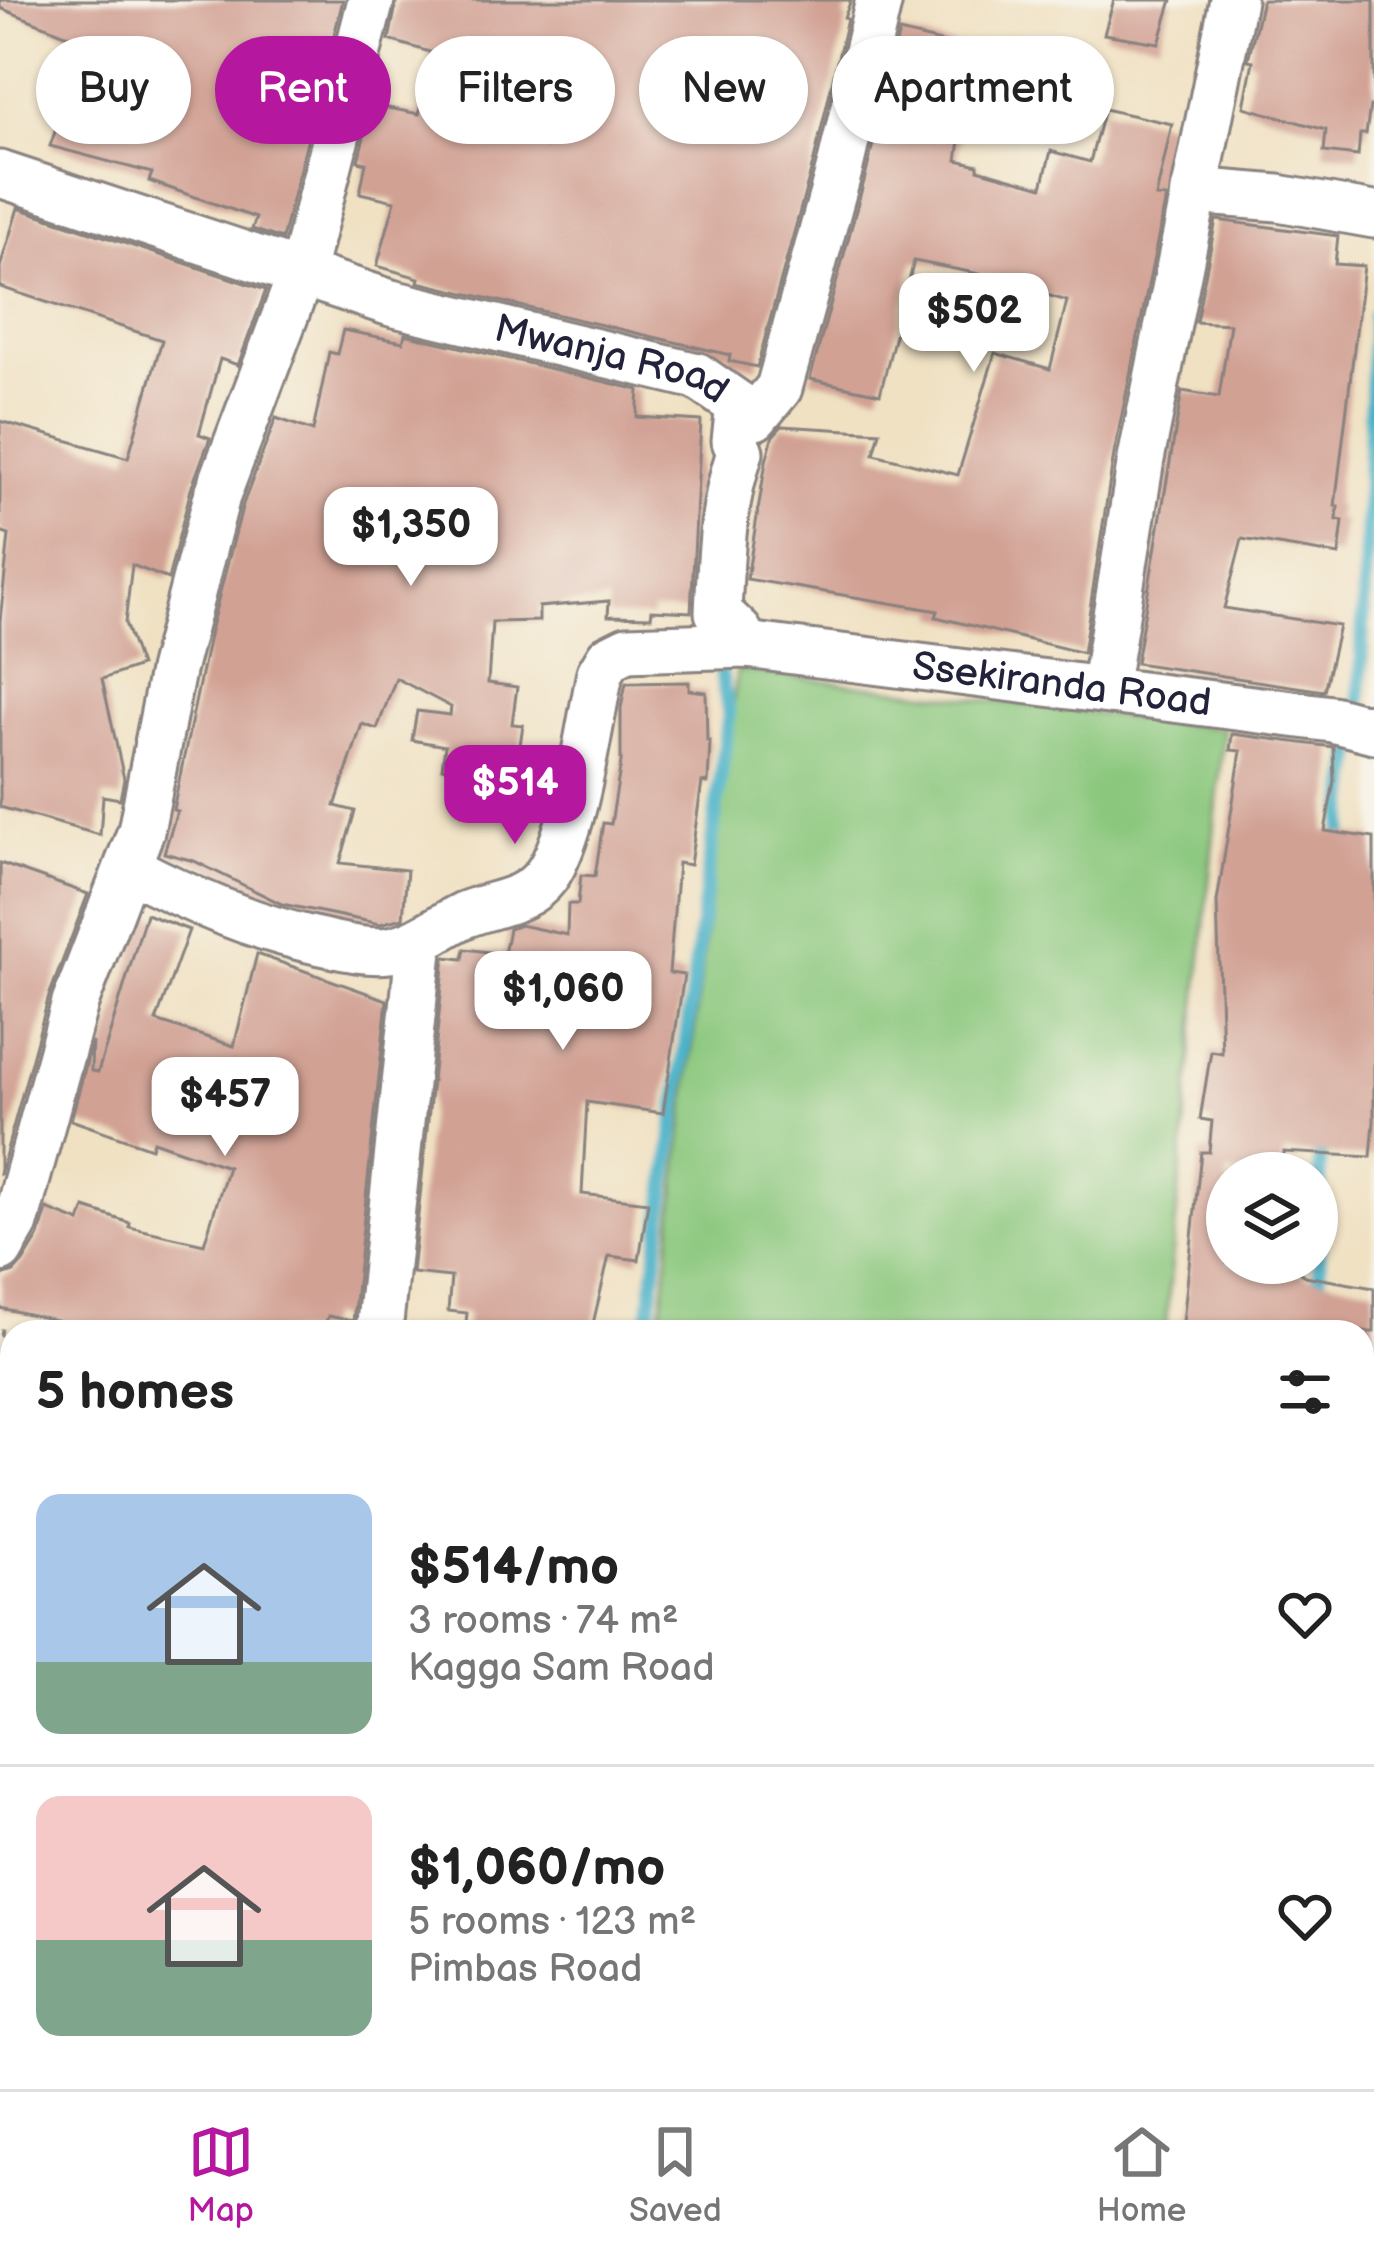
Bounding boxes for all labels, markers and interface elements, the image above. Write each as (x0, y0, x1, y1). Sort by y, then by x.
chip: Buy (36, 36, 191, 144)
chip: Rent (215, 36, 391, 144)
chip: Filters (415, 36, 615, 144)
chip: New (639, 36, 808, 144)
chip: Apartment (832, 36, 1114, 144)
pin: $502 (903, 273, 1045, 375)
text: $502 (926, 288, 1022, 335)
street label: Mwanja Road (490, 305, 737, 414)
pin: $1,350 (313, 487, 509, 589)
text: $1,350 (351, 502, 471, 549)
street label: Ssekiranda Road (909, 643, 1214, 727)
pin: $514 (444, 745, 586, 847)
text: $514 (471, 760, 559, 807)
pin: $1,060 (465, 951, 661, 1053)
text: $1,060 (501, 966, 625, 1013)
pin: $457 (154, 1057, 296, 1159)
text: $457 (179, 1072, 271, 1119)
map controls (1206, 1152, 1338, 1284)
button: layers (1206, 1152, 1338, 1284)
icon: filters (1272, 1359, 1338, 1425)
text: 5 homes (36, 1362, 234, 1423)
text: $514/mo (408, 1537, 619, 1598)
icon: home (132, 1542, 276, 1686)
icon: heart (1272, 1581, 1338, 1647)
text: 3 rooms · 74 m² (408, 1598, 679, 1645)
text: Kagga Sam Road (408, 1645, 715, 1692)
text: $1,060/mo (408, 1838, 665, 1899)
icon: home (132, 1844, 276, 1988)
icon: heart (1272, 1883, 1338, 1949)
text: 5 rooms · 123 m² (408, 1899, 696, 1946)
text: Pimbas Road (408, 1946, 642, 1993)
tab: Map (188, 2119, 254, 2231)
tab: Saved (629, 2119, 722, 2231)
tab: Home (1097, 2119, 1186, 2231)

